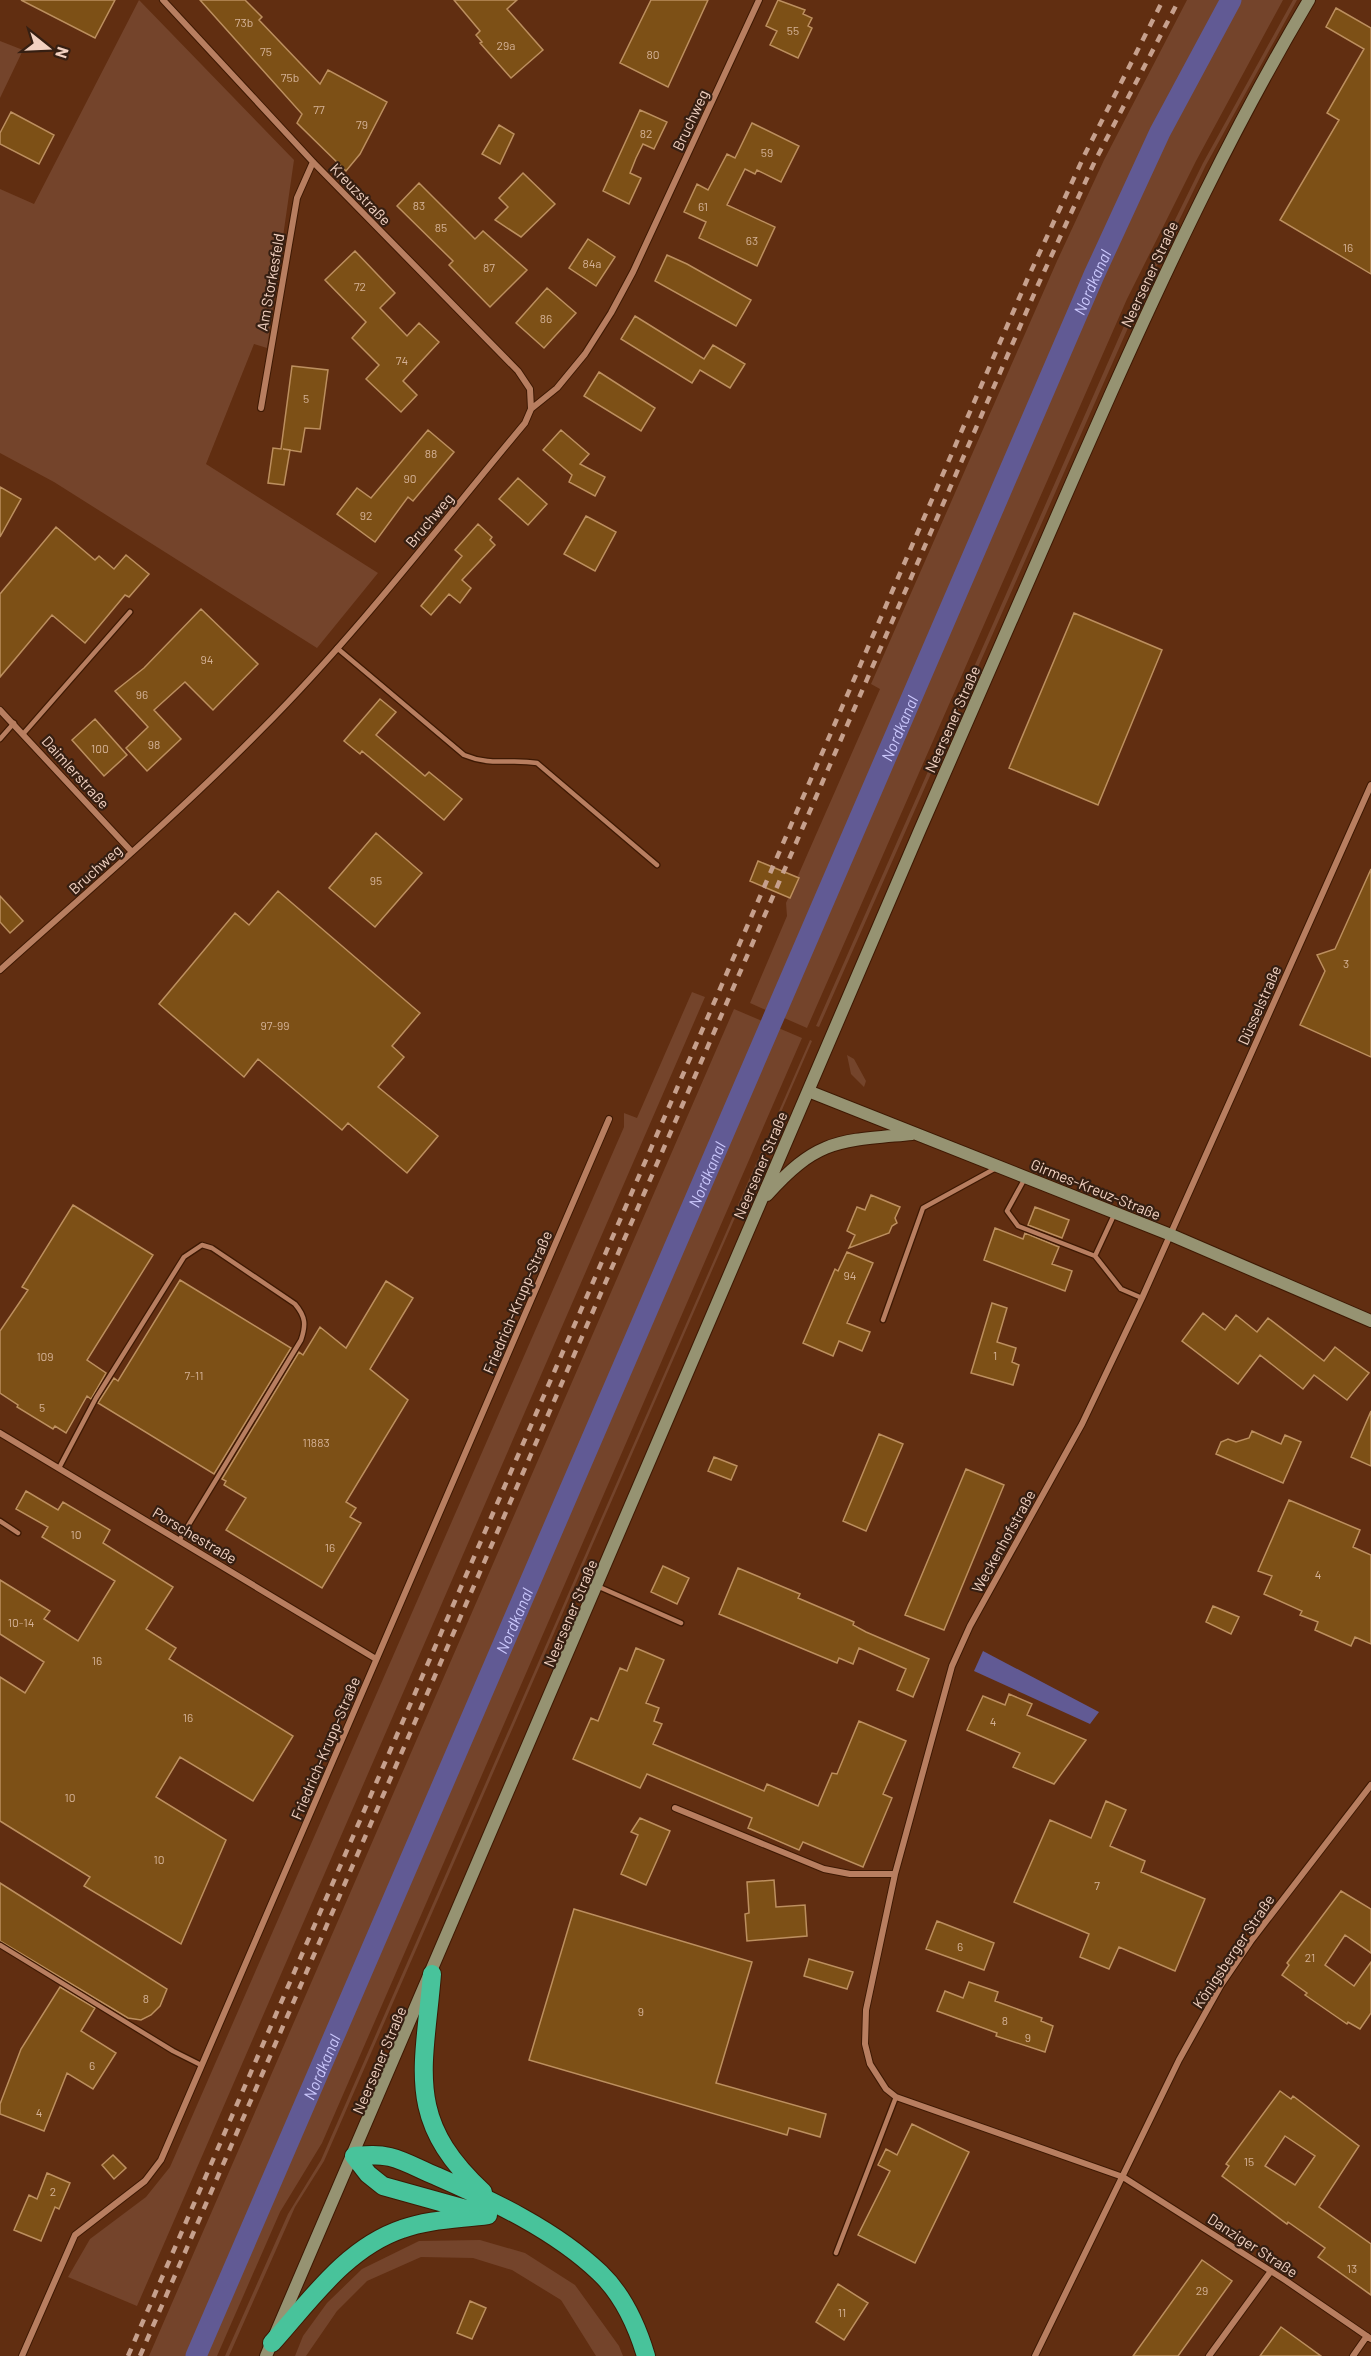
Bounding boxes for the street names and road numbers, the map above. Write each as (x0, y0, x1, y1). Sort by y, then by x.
street label: Bruchweg (668, 87, 712, 153)
street label: Kreuzstraße (327, 159, 395, 229)
street label: Neersener Straße (1117, 218, 1181, 330)
street label: Am Storkesfeld (253, 232, 287, 332)
street label: Bruchweg (401, 489, 457, 551)
street label: Neersener Straße (920, 663, 984, 775)
street label: Daimlerstraße (39, 732, 113, 812)
street label: Bruchweg (65, 840, 125, 898)
street label: Düsselstraße (1234, 963, 1284, 1047)
street label: Neersener Straße (729, 1109, 791, 1221)
street label: Girmes-Kreuz-Straße (1028, 1155, 1164, 1223)
street label: Friedrich-Krupp-Straße (479, 1228, 555, 1376)
street label: Weckenhofstraße (967, 1486, 1039, 1596)
street label: Porschestraße (150, 1503, 240, 1567)
street label: Neersener Straße (539, 1557, 601, 1669)
street label: Friedrich-Krupp-Straße (287, 1674, 363, 1822)
street label: Königsberger Straße (1188, 1891, 1278, 2011)
street label: Neersener Straße (348, 2004, 410, 2116)
street label: Danziger Straße (1205, 2209, 1301, 2281)

